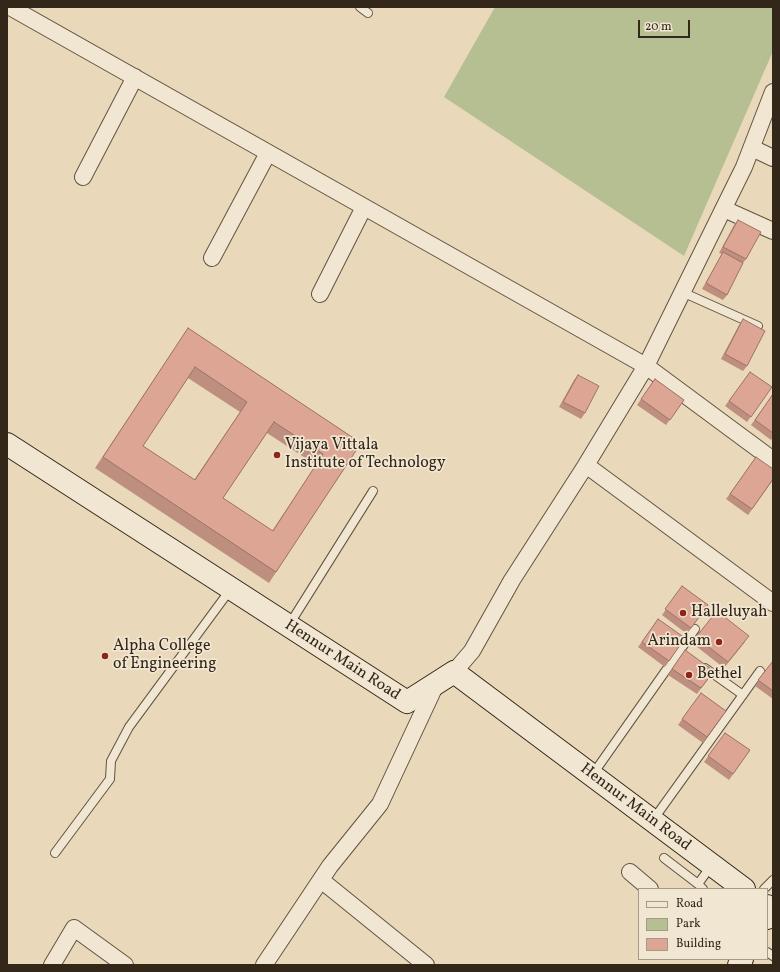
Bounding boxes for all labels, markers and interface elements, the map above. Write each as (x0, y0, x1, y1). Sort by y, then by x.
scale bar (640, 12, 692, 38)
text: 20 m (645, 19, 672, 35)
place label: Vijaya Vittala Institute of Technology (285, 436, 446, 474)
marker: Vijaya Vittala Institute of Technology (272, 450, 282, 460)
place label: Halleluyah (691, 603, 768, 623)
marker: Halleluyah (678, 608, 688, 618)
street label: Hennur Main Road (280, 616, 404, 706)
place label: Arindam (648, 632, 711, 652)
place label: Alpha College of Engineering (113, 637, 216, 675)
marker: Arindam (714, 637, 724, 647)
marker: Alpha College of Engineering (100, 651, 110, 661)
place label: Bethel (697, 665, 742, 685)
marker: Bethel (684, 670, 694, 680)
street label: Hennur Main Road (576, 760, 694, 856)
legend (638, 888, 768, 960)
text: Road (676, 896, 703, 912)
text: Park (676, 916, 701, 932)
text: Building (676, 936, 721, 952)

